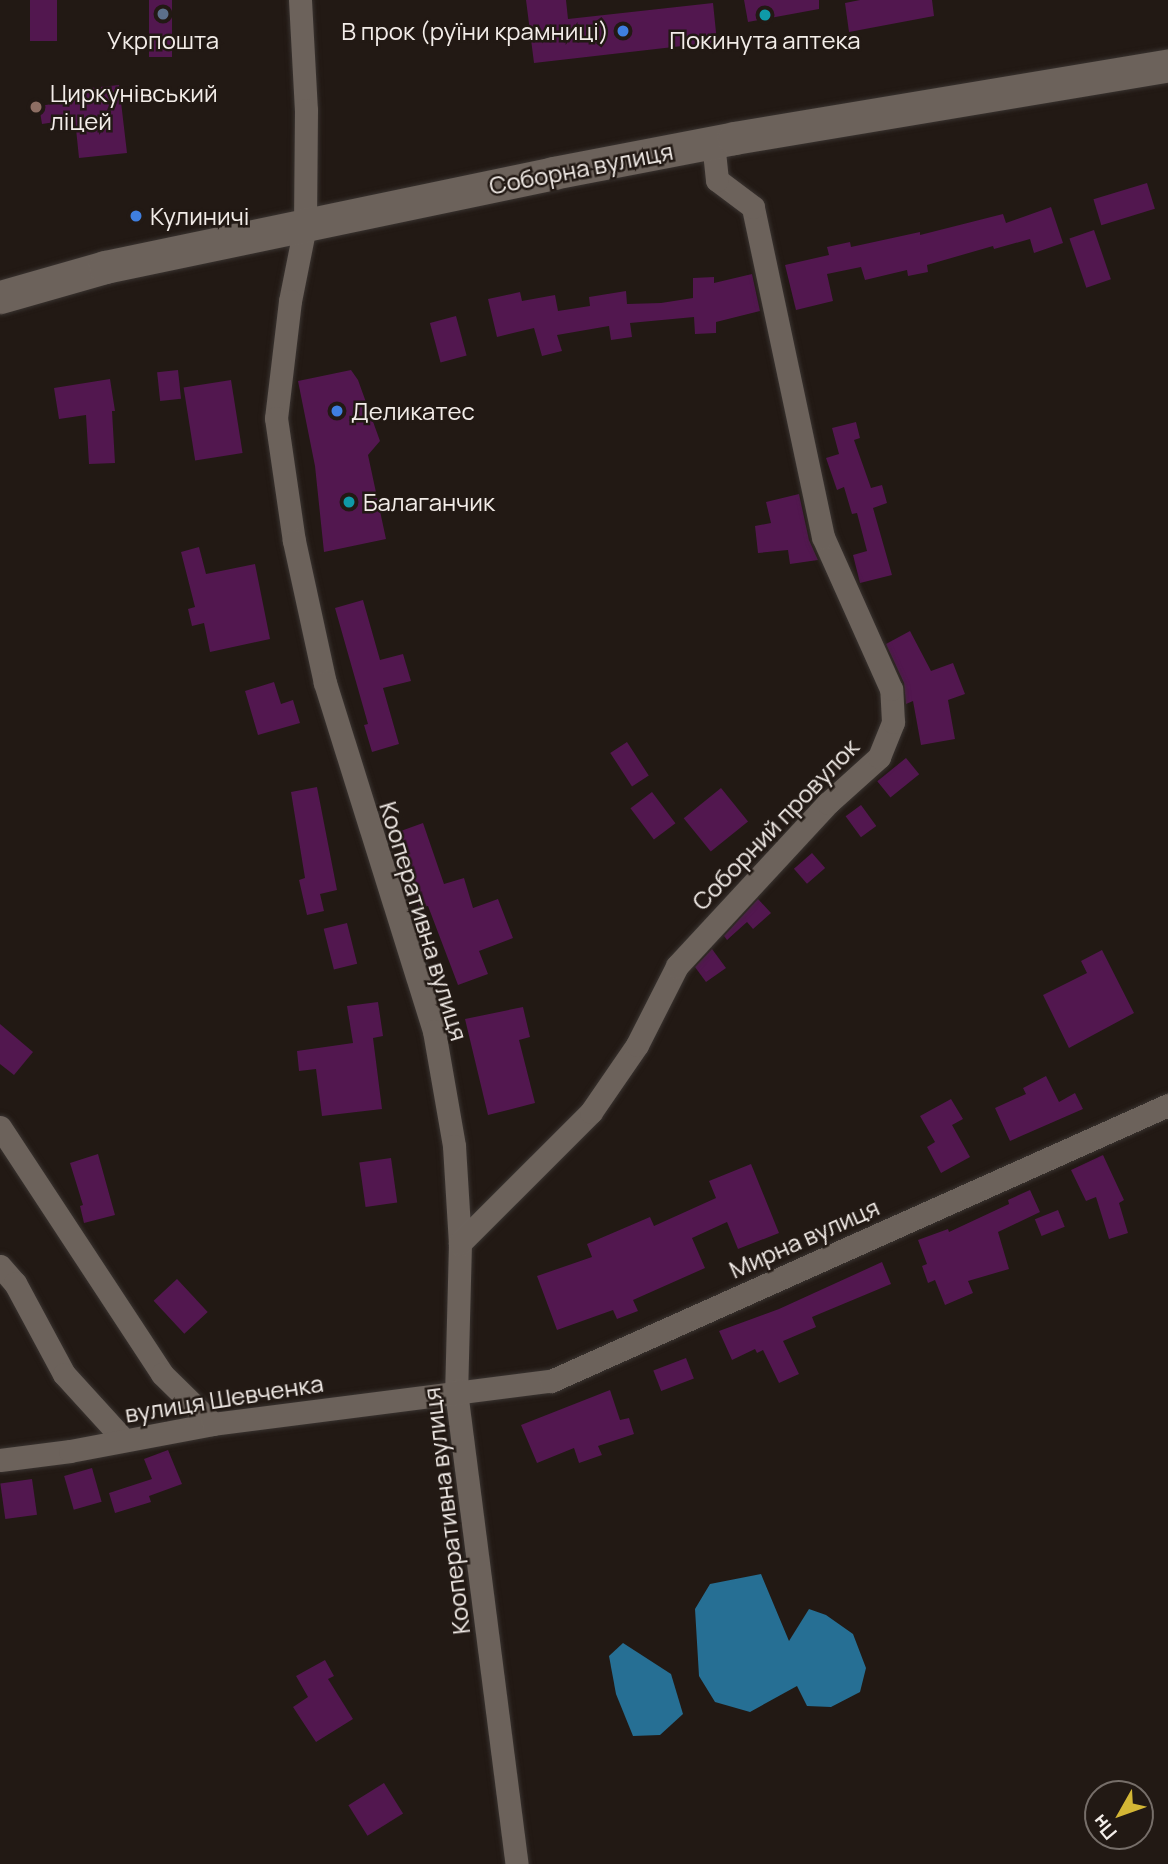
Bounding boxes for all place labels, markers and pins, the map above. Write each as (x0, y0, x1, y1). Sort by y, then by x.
marker: Укрпошта (155, 6, 171, 22)
marker: Покинута аптека (757, 7, 773, 23)
place label: В прок (руїни крамниці) (341, 17, 609, 45)
marker: В прок (руїни крамниці) (615, 23, 631, 39)
place label: Укрпошта (107, 26, 219, 54)
place label: Покинута аптека (669, 26, 861, 54)
place label: Циркунівський ліцей (50, 79, 218, 135)
marker: Циркунівський ліцей (28, 99, 44, 115)
place label: Кулиничі (150, 202, 249, 230)
marker: Кулиничі (128, 208, 144, 224)
place label: Деликатес (351, 397, 475, 425)
marker: Деликатес (329, 403, 345, 419)
place label: Балаганчик (363, 488, 495, 516)
marker: Балаганчик (341, 494, 357, 510)

